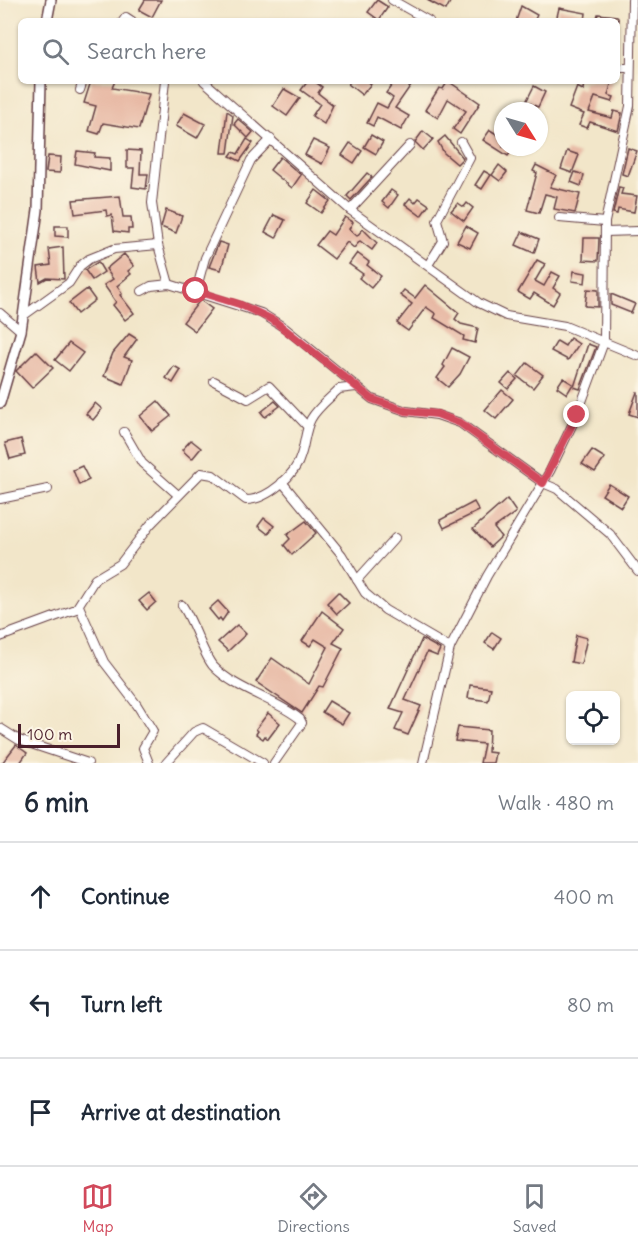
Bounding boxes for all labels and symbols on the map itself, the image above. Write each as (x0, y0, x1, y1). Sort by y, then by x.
north arrow (494, 102, 548, 156)
route start (182, 277, 208, 303)
route end (563, 401, 589, 427)
scale bar (18, 721, 120, 748)

